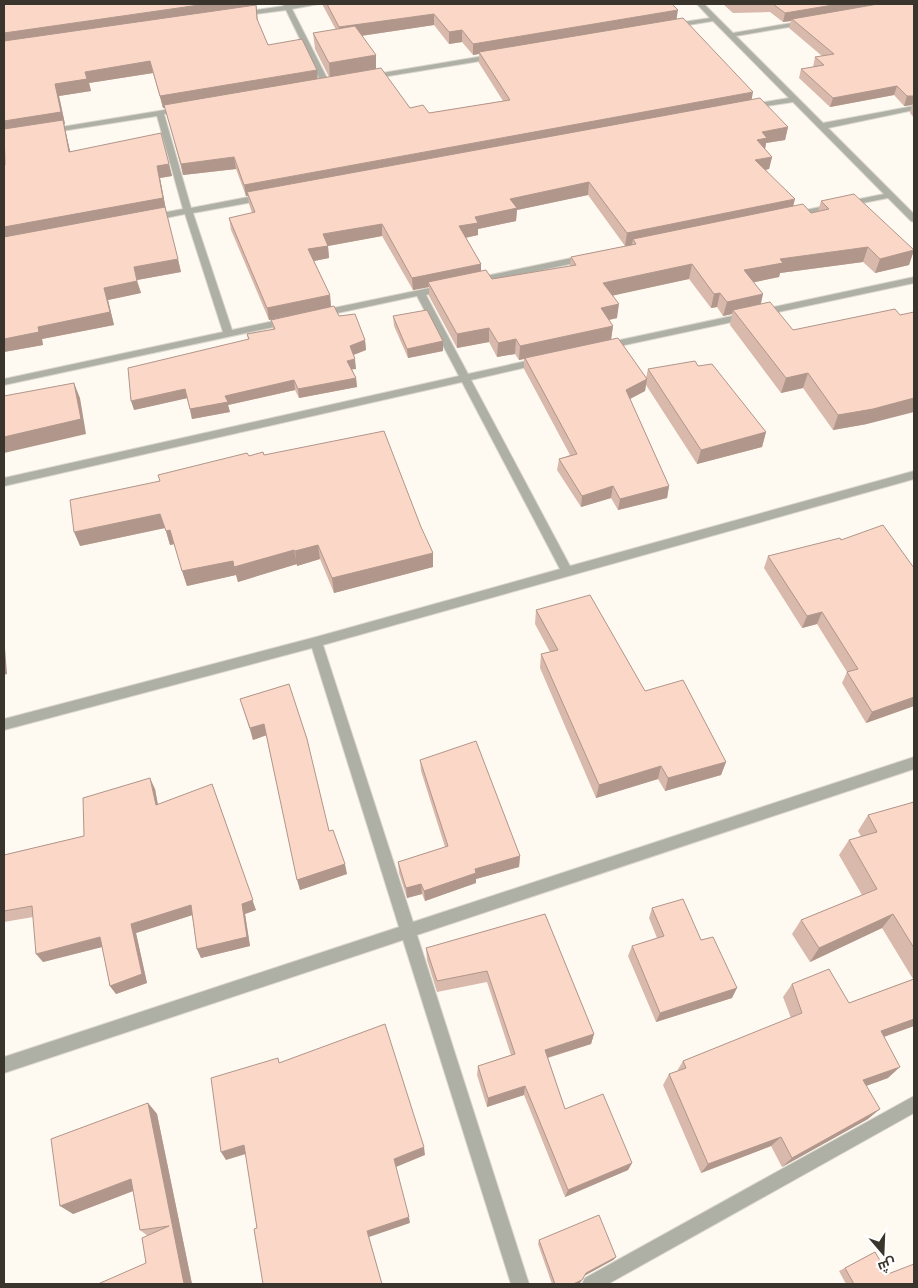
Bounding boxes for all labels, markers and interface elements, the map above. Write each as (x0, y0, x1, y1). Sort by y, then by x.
north arrow (858, 1228, 908, 1278)
text: ش (876, 1254, 899, 1278)

